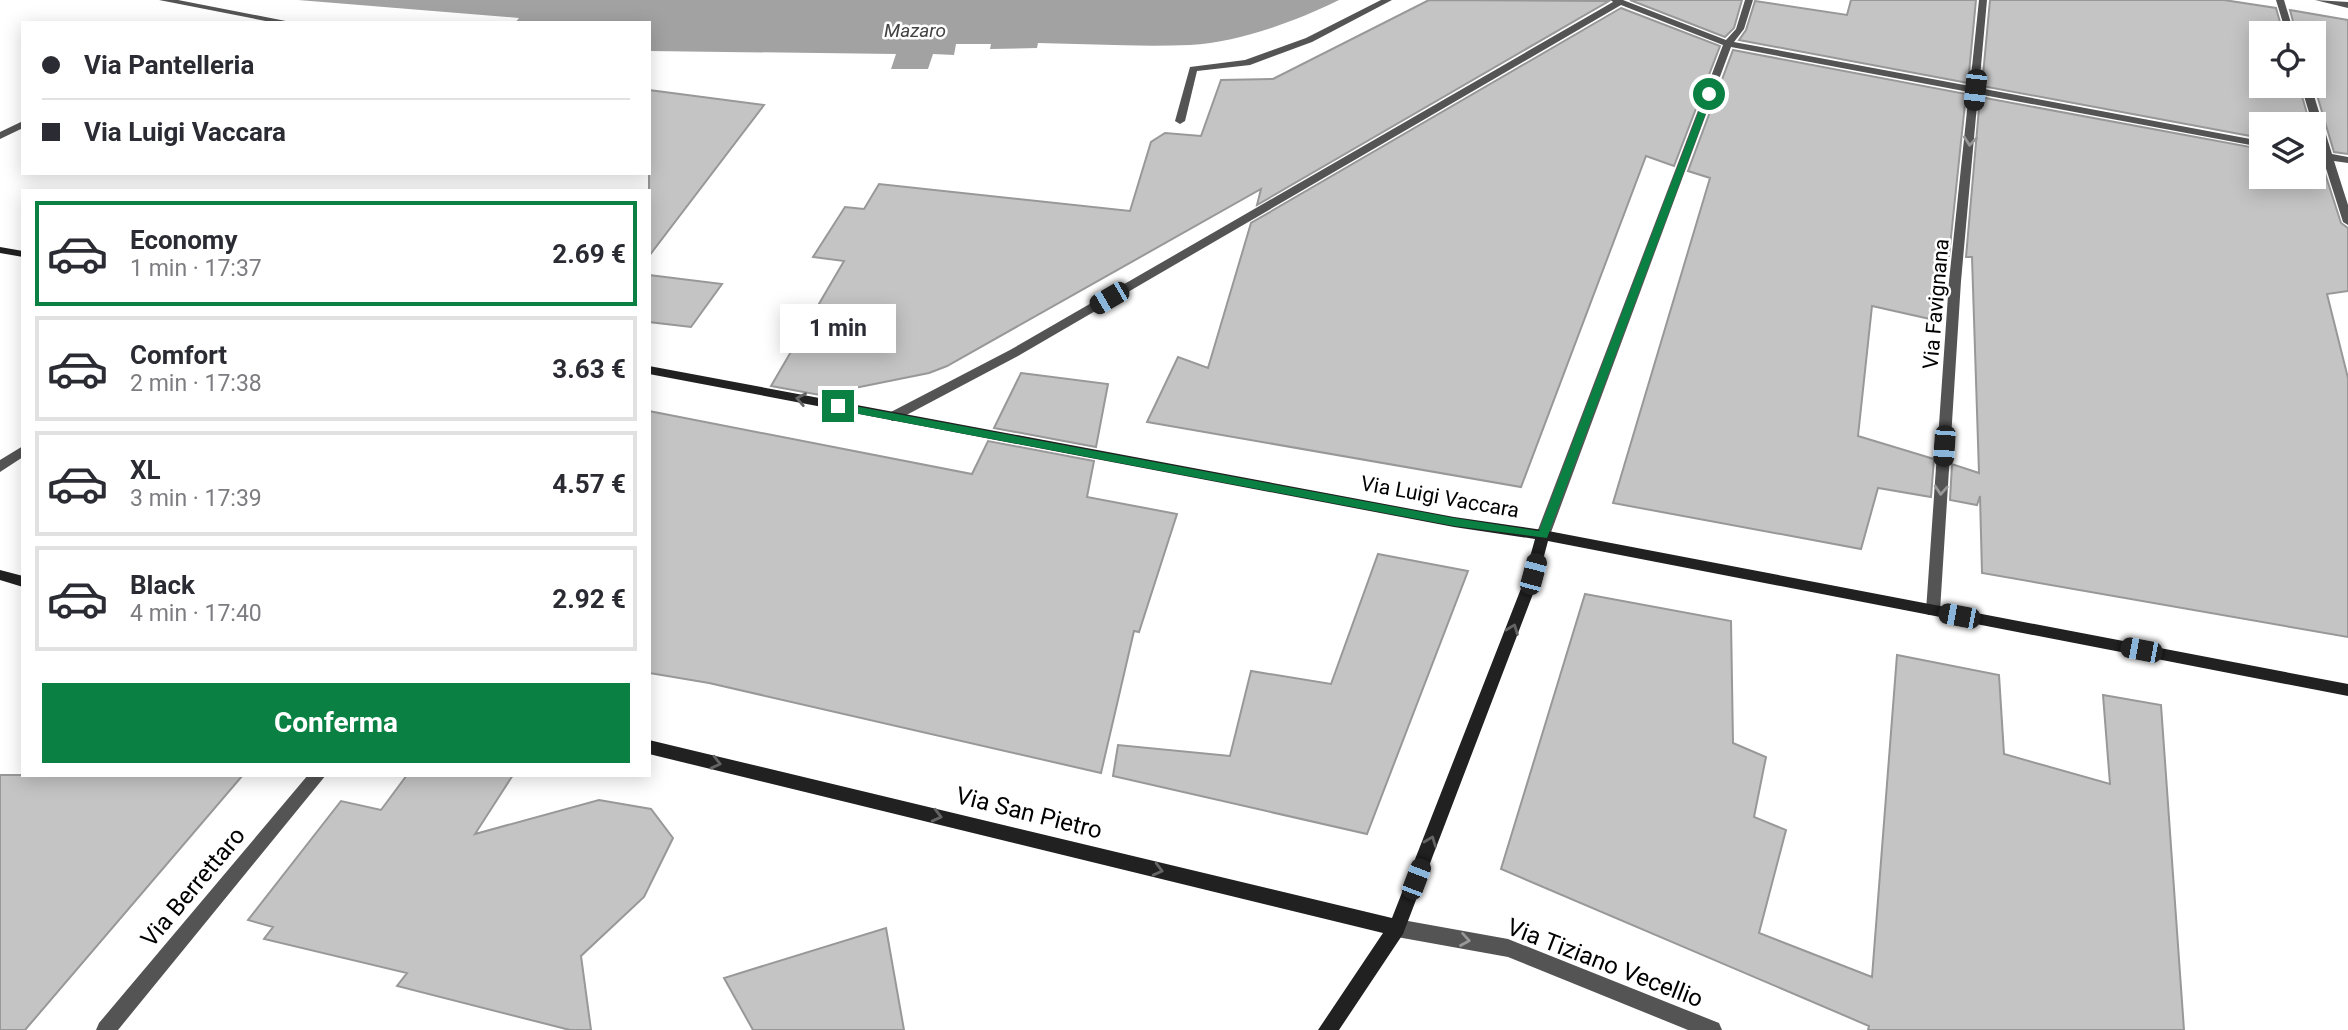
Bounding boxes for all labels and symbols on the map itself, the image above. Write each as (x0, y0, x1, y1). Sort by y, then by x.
water label: Mazaro (884, 19, 946, 42)
car (1963, 68, 1988, 112)
route start (1693, 78, 1725, 110)
one-way arrow (1963, 136, 1978, 147)
street label: Via Favignana (1918, 238, 1954, 370)
car (1086, 278, 1133, 318)
callout: 1 min (780, 304, 896, 354)
route end (822, 390, 854, 422)
one-way arrow (795, 393, 807, 408)
car (1933, 424, 1956, 468)
street label: Via Luigi Vaccara (1359, 471, 1521, 523)
one-way arrow (1934, 485, 1949, 496)
car (1518, 551, 1549, 597)
car (1937, 602, 1982, 630)
one-way arrow (1504, 623, 1518, 635)
car (2119, 636, 2164, 664)
one-way arrow (709, 755, 721, 769)
street label: Via San Pietro (953, 781, 1105, 845)
one-way arrow (931, 808, 943, 822)
street label: Via Berrettaro (135, 822, 251, 952)
one-way arrow (1422, 836, 1436, 848)
car (1399, 856, 1434, 902)
one-way arrow (1152, 862, 1164, 876)
street label: Via Tiziano Vecellio (1503, 913, 1707, 1013)
one-way arrow (1459, 932, 1471, 947)

